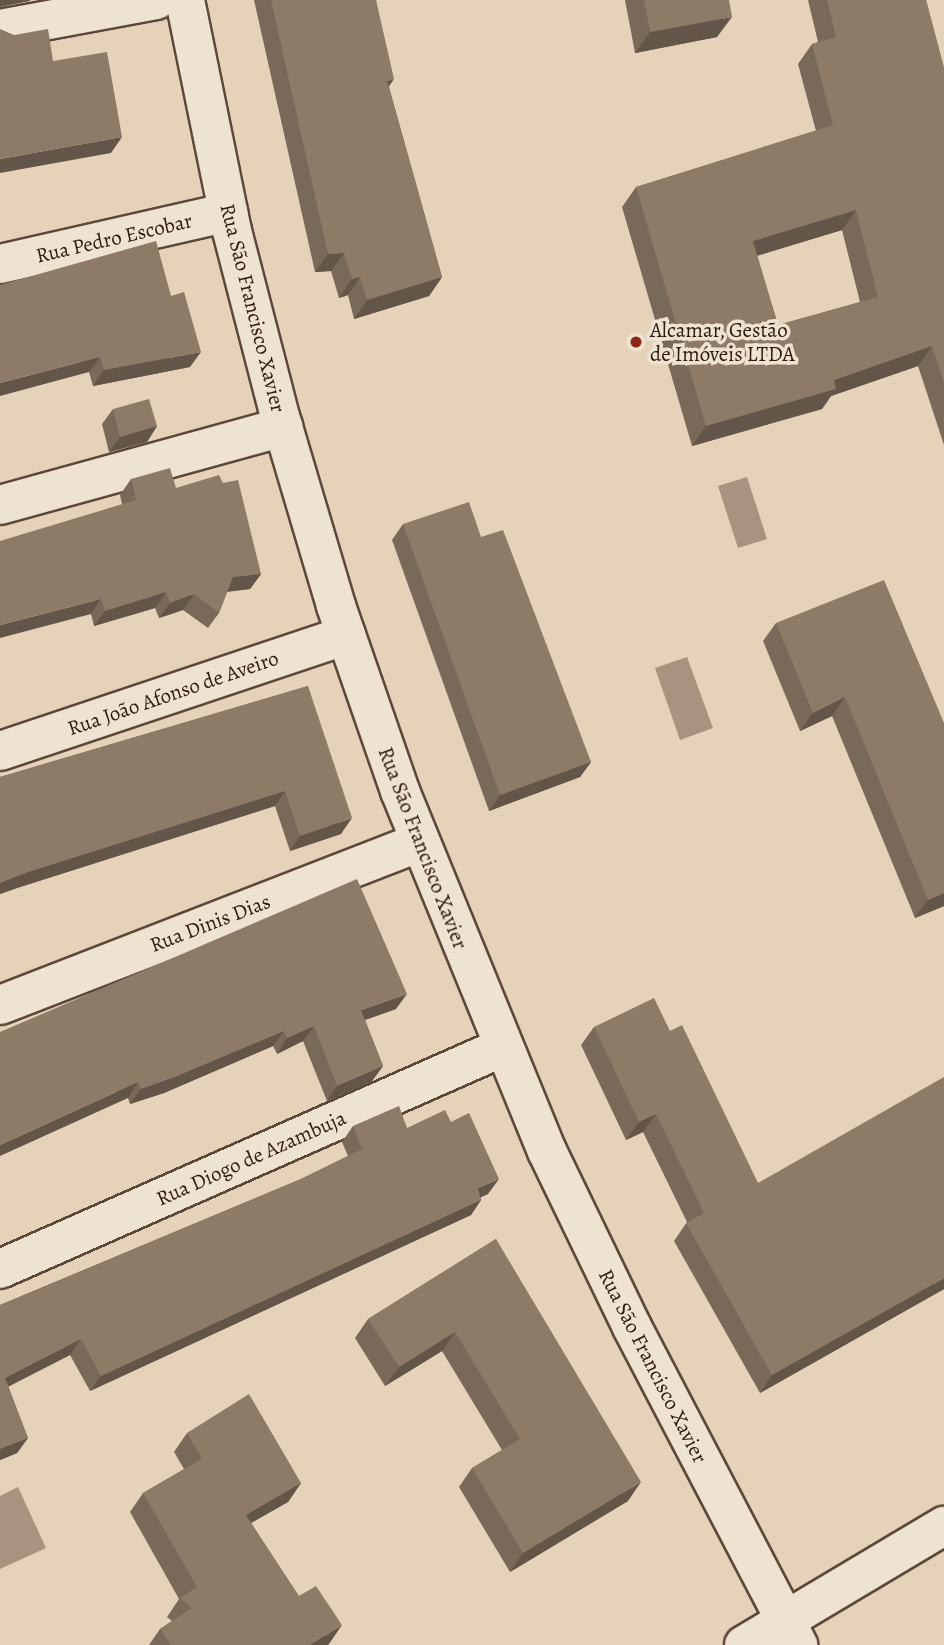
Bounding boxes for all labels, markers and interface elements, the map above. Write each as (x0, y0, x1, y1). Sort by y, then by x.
street label: Rua São Francisco Xavier (215, 201, 291, 415)
street label: Rua Pedro Escobar (33, 208, 195, 268)
place label: Alcamar, Gestão de Imóveis LTDA (650, 317, 795, 367)
marker: Alcamar, Gestão de Imóveis LTDA (628, 334, 644, 350)
street label: Rua João Afonso de Aveiro (64, 645, 282, 741)
street label: Rua São Francisco Xavier (373, 743, 473, 953)
street label: Rua Dinis Dias (146, 888, 274, 958)
street label: Rua Diogo de Azambuja (152, 1105, 350, 1211)
street label: Rua São Francisco Xavier (593, 1265, 713, 1467)

